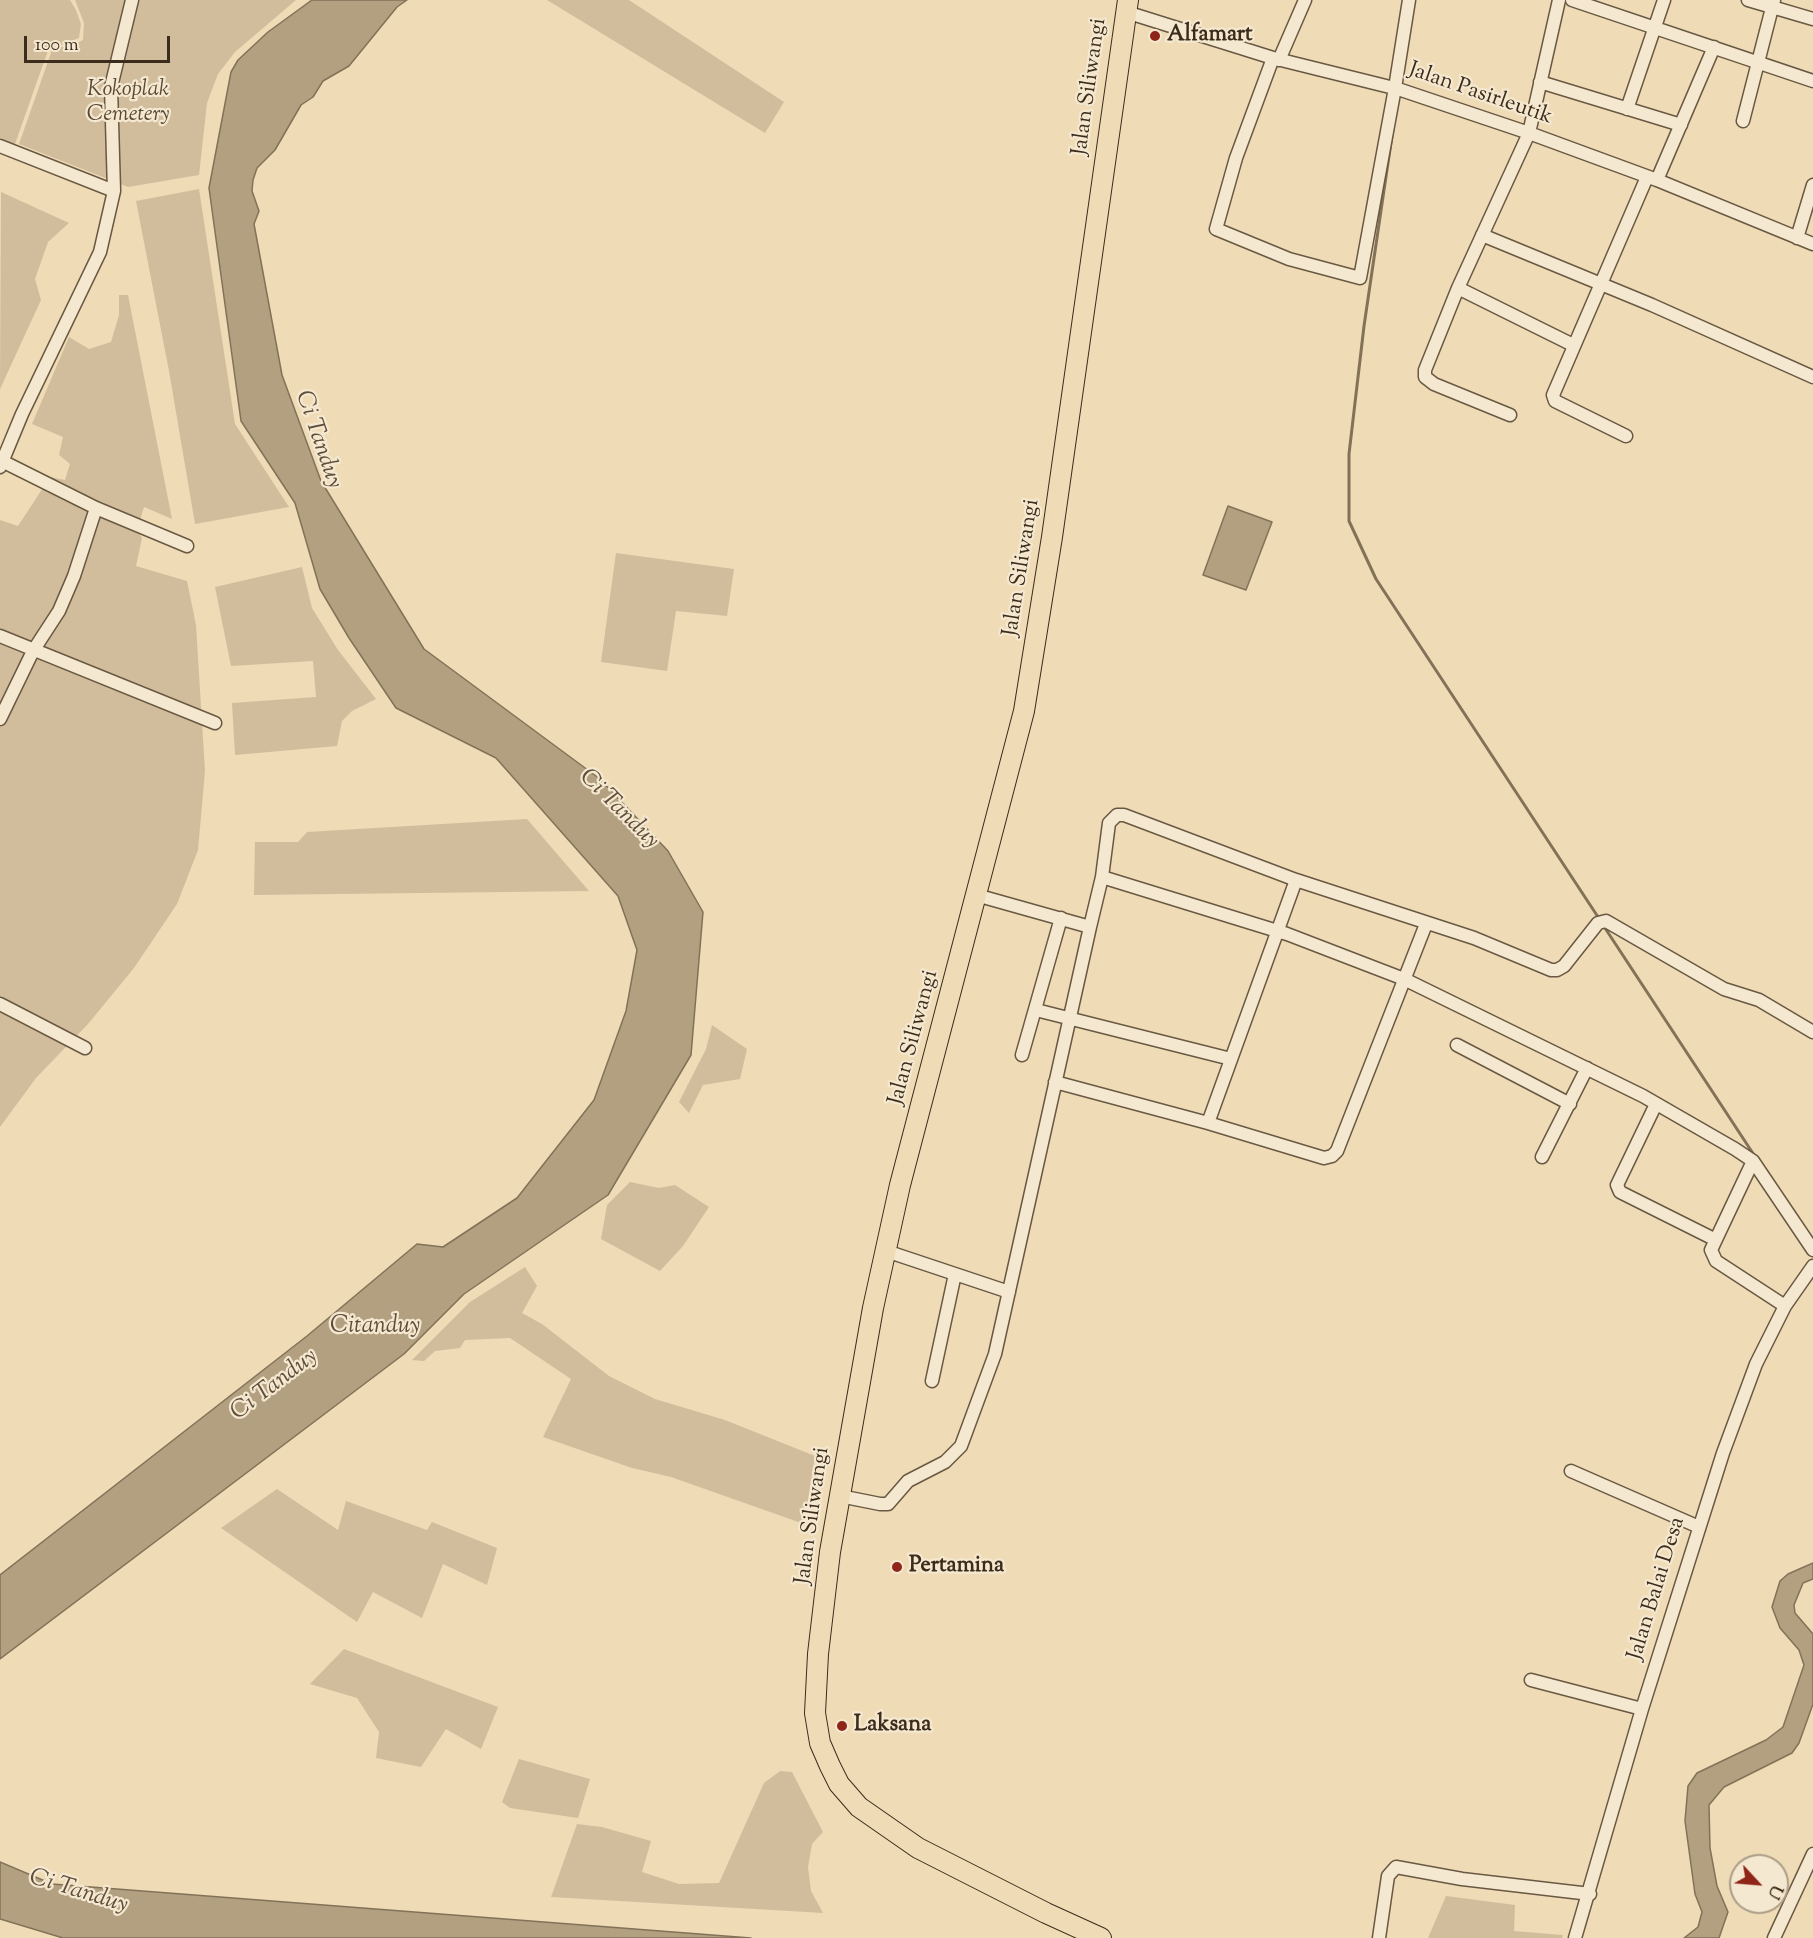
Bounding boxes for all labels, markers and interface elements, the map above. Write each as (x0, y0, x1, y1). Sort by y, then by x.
street label: Jalan Siliwangi (1068, 17, 1114, 157)
place label: Alfamart (1167, 23, 1253, 49)
scale bar (27, 24, 172, 62)
marker: Alfamart (1148, 29, 1162, 43)
text: 100 m (35, 33, 79, 59)
street label: Jalan Pasirleutik (1405, 58, 1555, 132)
park label: Kokoplak Cemetery (87, 78, 169, 130)
water label: Ci Tanduy (287, 387, 347, 493)
street label: Jalan Siliwangi (999, 498, 1047, 638)
water label: Ci Tanduy (572, 764, 664, 856)
street label: Jalan Siliwangi (884, 968, 946, 1108)
water label: Citanduy (330, 1314, 420, 1342)
water label: Ci Tanduy (226, 1344, 324, 1428)
street label: Jalan Siliwangi (791, 1446, 837, 1586)
street label: Jalan Balai Desa (1624, 1514, 1692, 1664)
place label: Pertamina (909, 1554, 1004, 1580)
marker: Pertamina (890, 1560, 904, 1574)
place label: Laksana (854, 1713, 931, 1739)
marker: Laksana (835, 1719, 849, 1733)
north arrow (1729, 1854, 1789, 1914)
water label: Ci Tanduy (25, 1864, 131, 1922)
text: U (1761, 1880, 1787, 1902)

